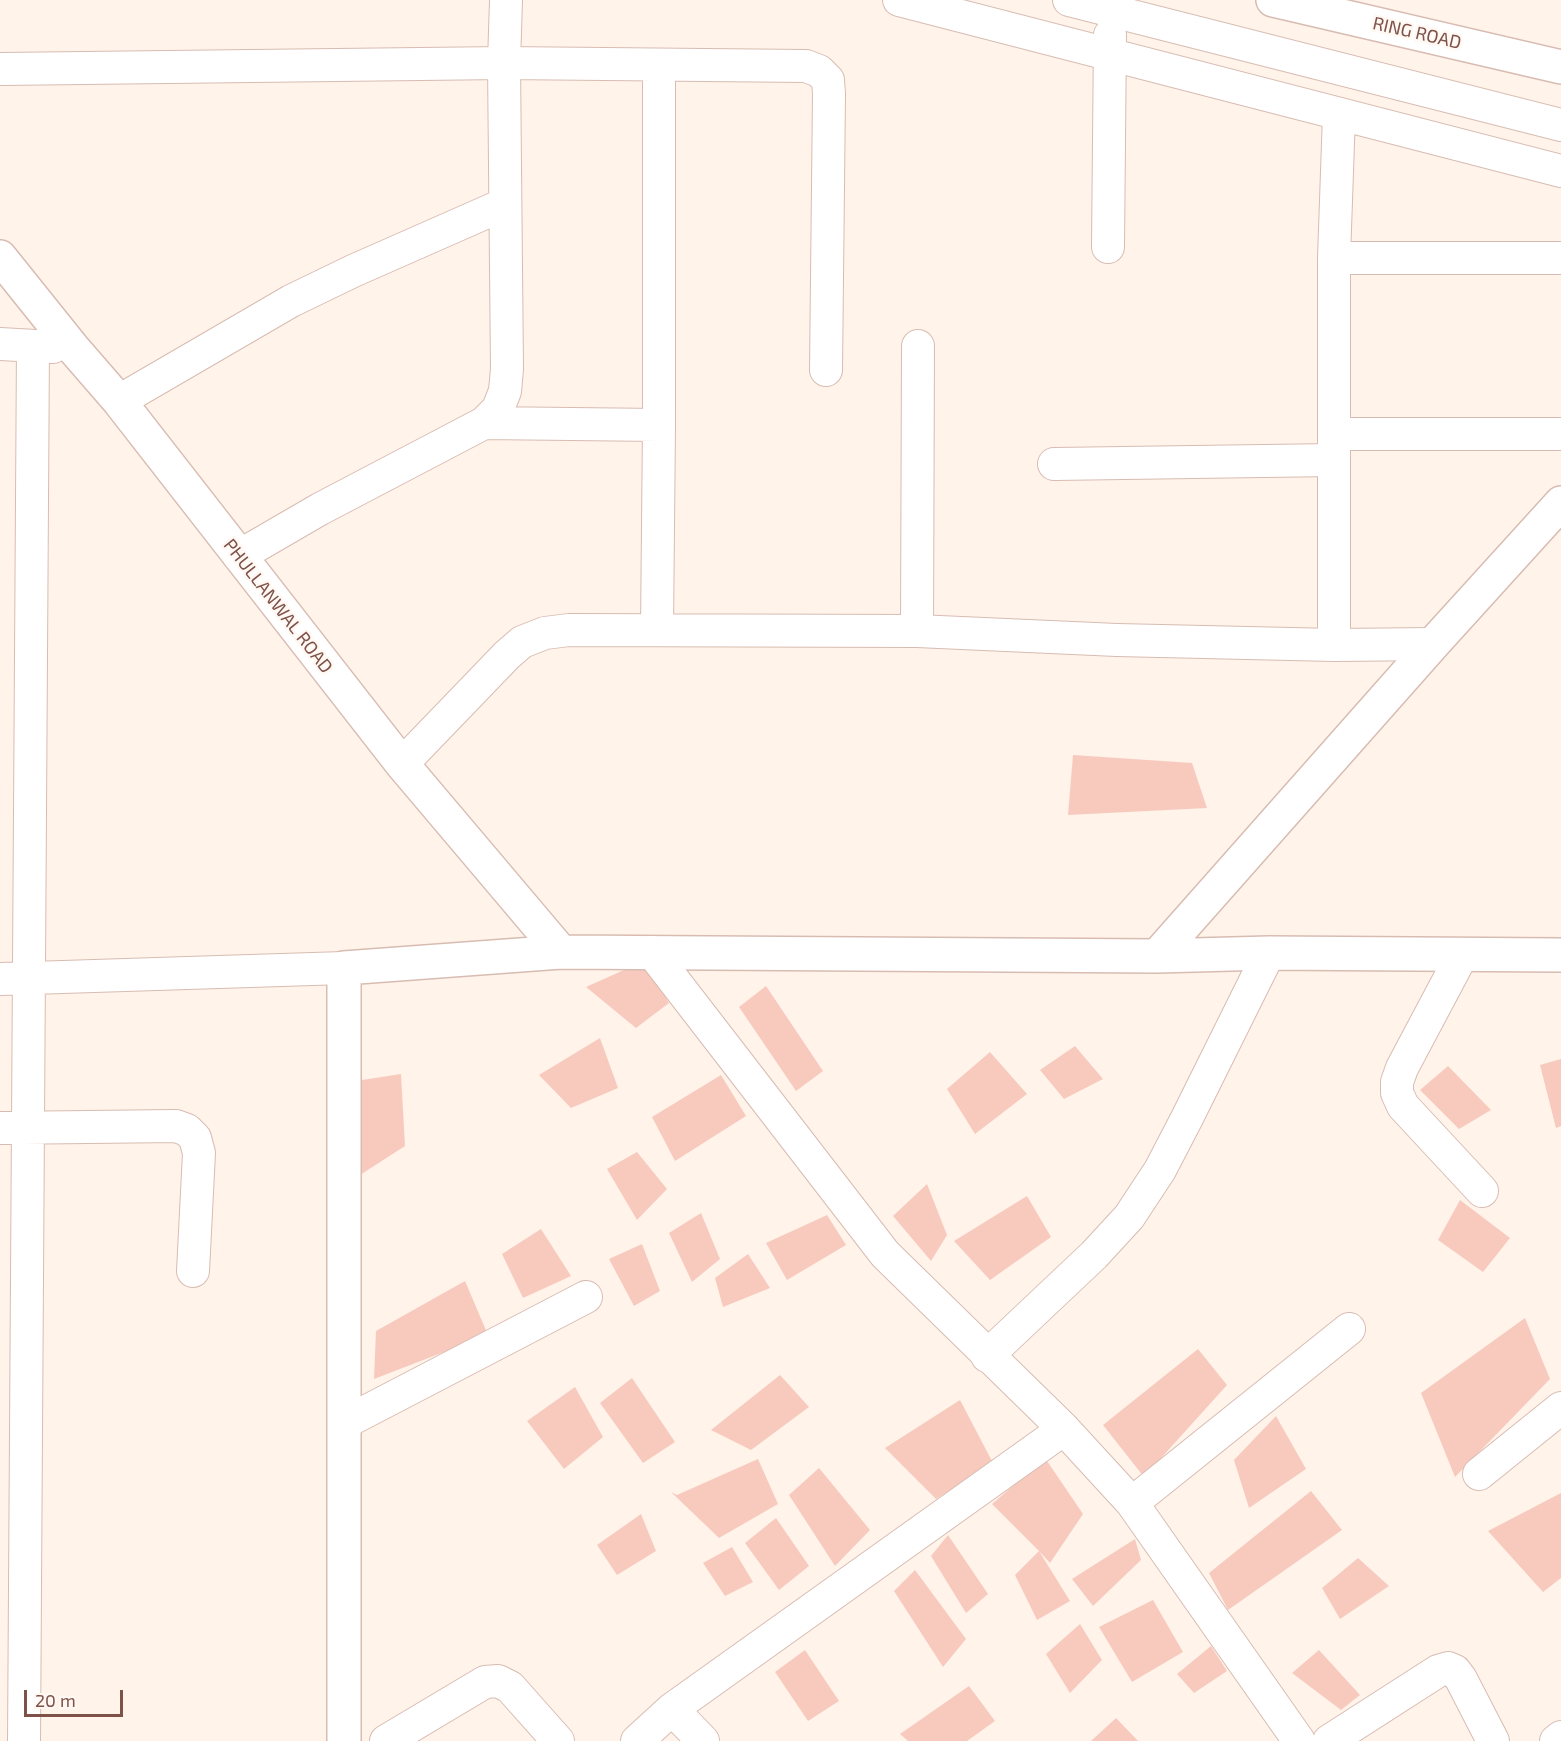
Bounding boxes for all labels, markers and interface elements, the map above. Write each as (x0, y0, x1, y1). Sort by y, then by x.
street label: RING ROAD (1371, 12, 1463, 54)
street label: PHULLANWAL ROAD (219, 535, 337, 677)
scale bar (27, 1678, 126, 1716)
text: 20 m (35, 1689, 76, 1711)

